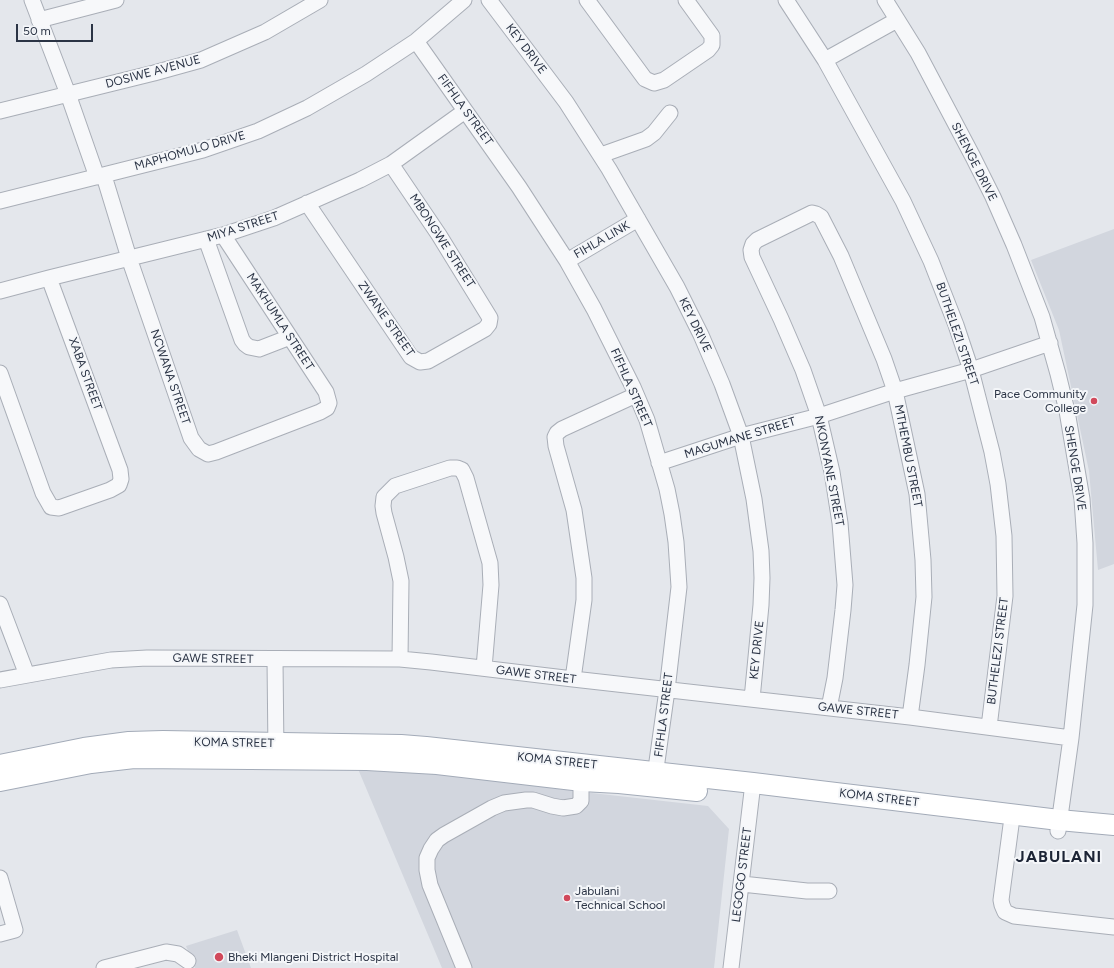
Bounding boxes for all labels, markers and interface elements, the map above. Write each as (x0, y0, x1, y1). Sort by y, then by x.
scale bar (18, 16, 95, 42)
street label: KEY DRIVE (502, 21, 550, 77)
text: 50 m (23, 24, 51, 38)
street label: DOSIWE AVENUE (104, 52, 202, 92)
street label: FIFHLA STREET (434, 71, 496, 149)
street label: SHENGE DRIVE (948, 120, 1000, 204)
street label: MAPHOMULO DRIVE (133, 128, 247, 174)
street label: MBONGWE STREET (406, 191, 478, 291)
street label: MIYA STREET (206, 209, 280, 245)
street label: FIHLA LINK (571, 218, 633, 262)
street label: MAKHUMLA STREET (243, 271, 317, 373)
street label: ZWANE STREET (355, 279, 417, 359)
street label: BUTHELEZI STREET (933, 281, 981, 387)
street label: KEY DRIVE (676, 295, 714, 355)
street label: NCWANA STREET (147, 327, 193, 427)
street label: XABA STREET (65, 336, 105, 412)
street label: FIFHLA STREET (607, 346, 655, 430)
place label: Pace Community College (994, 387, 1086, 415)
marker: Pace Community College (1089, 396, 1099, 406)
street label: MTHEMBU STREET (891, 404, 925, 508)
street label: MAGUMANE STREET (683, 414, 797, 462)
street label: NKONYANE STREET (811, 415, 847, 527)
street label: SHENGE DRIVE (1061, 424, 1089, 512)
street label: BUTHELEZI STREET (984, 597, 1012, 705)
street label: KEY DRIVE (747, 620, 767, 680)
street label: GAWE STREET (173, 651, 253, 667)
street label: GAWE STREET (495, 663, 577, 687)
street label: FIFHLA STREET (652, 672, 676, 758)
street label: GAWE STREET (817, 700, 899, 722)
street label: KOMA STREET (194, 735, 274, 751)
street label: KOMA STREET (516, 750, 598, 772)
street label: KOMA STREET (838, 786, 920, 810)
street label: LEGOGO STREET (729, 827, 755, 923)
district label: JABULANI (1016, 847, 1102, 867)
place label: Jabulani Technical School (575, 884, 665, 912)
marker: Jabulani Technical School (562, 893, 572, 903)
place label: Bheki Mlangeni District Hospital (228, 950, 399, 964)
marker: Bheki Mlangeni District Hospital (213, 951, 225, 963)

